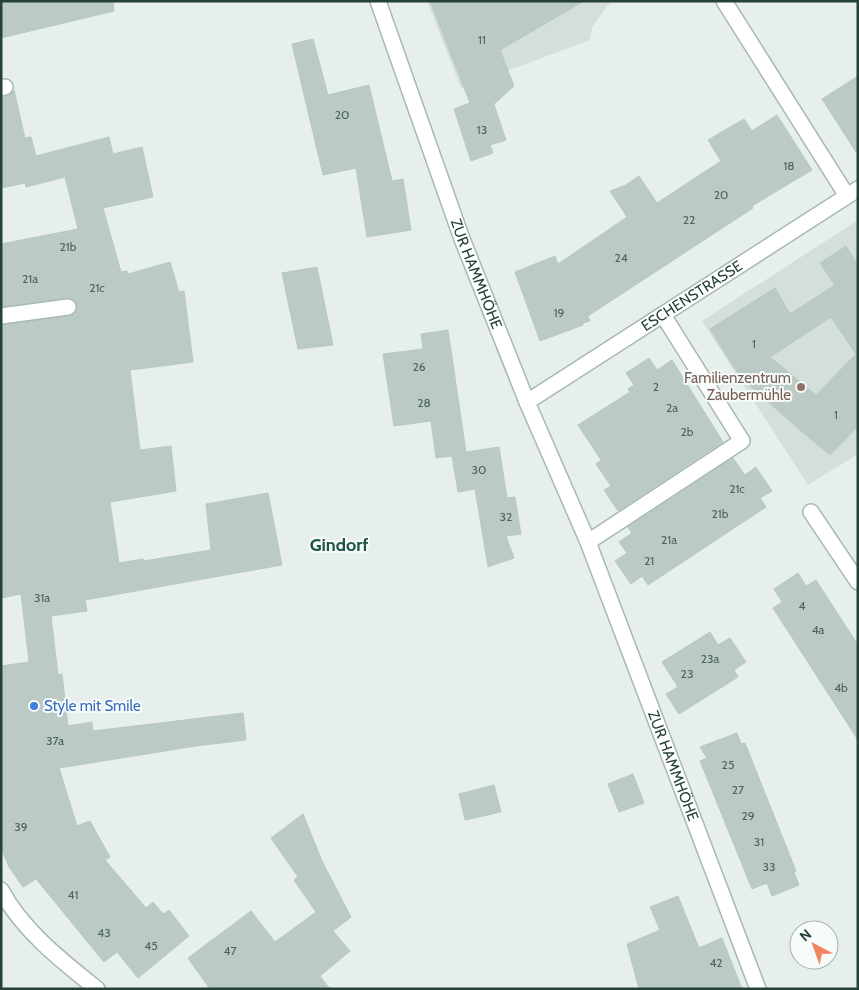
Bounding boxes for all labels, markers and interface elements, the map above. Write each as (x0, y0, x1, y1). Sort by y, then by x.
house number: 11 (478, 32, 486, 47)
house number: 20 (335, 107, 349, 122)
house number: 13 (477, 122, 487, 137)
house number: 18 (783, 158, 795, 173)
house number: 20 (714, 187, 728, 202)
house number: 22 (683, 212, 695, 227)
street label: ZUR HAMMHÖHE (447, 216, 506, 331)
house number: 21b (60, 239, 77, 254)
house number: 24 (614, 250, 628, 265)
street label: ESCHENSTRASSE (638, 257, 746, 335)
house number: 21a (22, 271, 38, 286)
house number: 21c (89, 280, 105, 295)
house number: 19 (554, 305, 565, 320)
house number: 1 (752, 336, 756, 351)
house number: 26 (412, 359, 426, 374)
place label: Familienzentrum Zaubermühle (684, 369, 791, 404)
house number: 2 (653, 379, 659, 394)
marker: Familienzentrum Zaubermühle (795, 381, 807, 393)
house number: 28 (417, 395, 431, 410)
house number: 2a (666, 400, 678, 415)
house number: 1 (834, 407, 838, 422)
house number: 2b (681, 424, 694, 439)
house number: 30 (472, 462, 486, 477)
house number: 21c (729, 481, 745, 496)
house number: 21b (712, 506, 729, 521)
house number: 32 (500, 509, 512, 524)
house number: 21a (661, 532, 677, 547)
district label: Gindorf (310, 534, 368, 556)
house number: 21 (644, 553, 654, 568)
house number: 31a (34, 590, 50, 605)
house number: 4 (799, 598, 806, 613)
house number: 4a (812, 622, 825, 637)
house number: 23a (701, 651, 720, 666)
house number: 23 (681, 666, 693, 681)
house number: 4b (834, 680, 848, 695)
place label: Style mit Smile (44, 697, 141, 715)
marker: Style mit Smile (28, 700, 40, 712)
street label: ZUR HAMMHÖHE (644, 708, 702, 824)
house number: 37a (46, 733, 64, 748)
house number: 25 (722, 757, 734, 772)
house number: 27 (732, 782, 744, 797)
house number: 29 (741, 808, 755, 823)
house number: 39 (14, 819, 28, 834)
house number: 31 (754, 834, 764, 849)
house number: 33 (763, 859, 775, 874)
house number: 41 (68, 887, 78, 902)
north arrow (789, 920, 839, 970)
house number: 43 (97, 925, 111, 940)
text: N (796, 925, 815, 945)
house number: 45 (144, 938, 158, 953)
house number: 47 (224, 943, 236, 958)
house number: 42 (709, 955, 723, 970)

